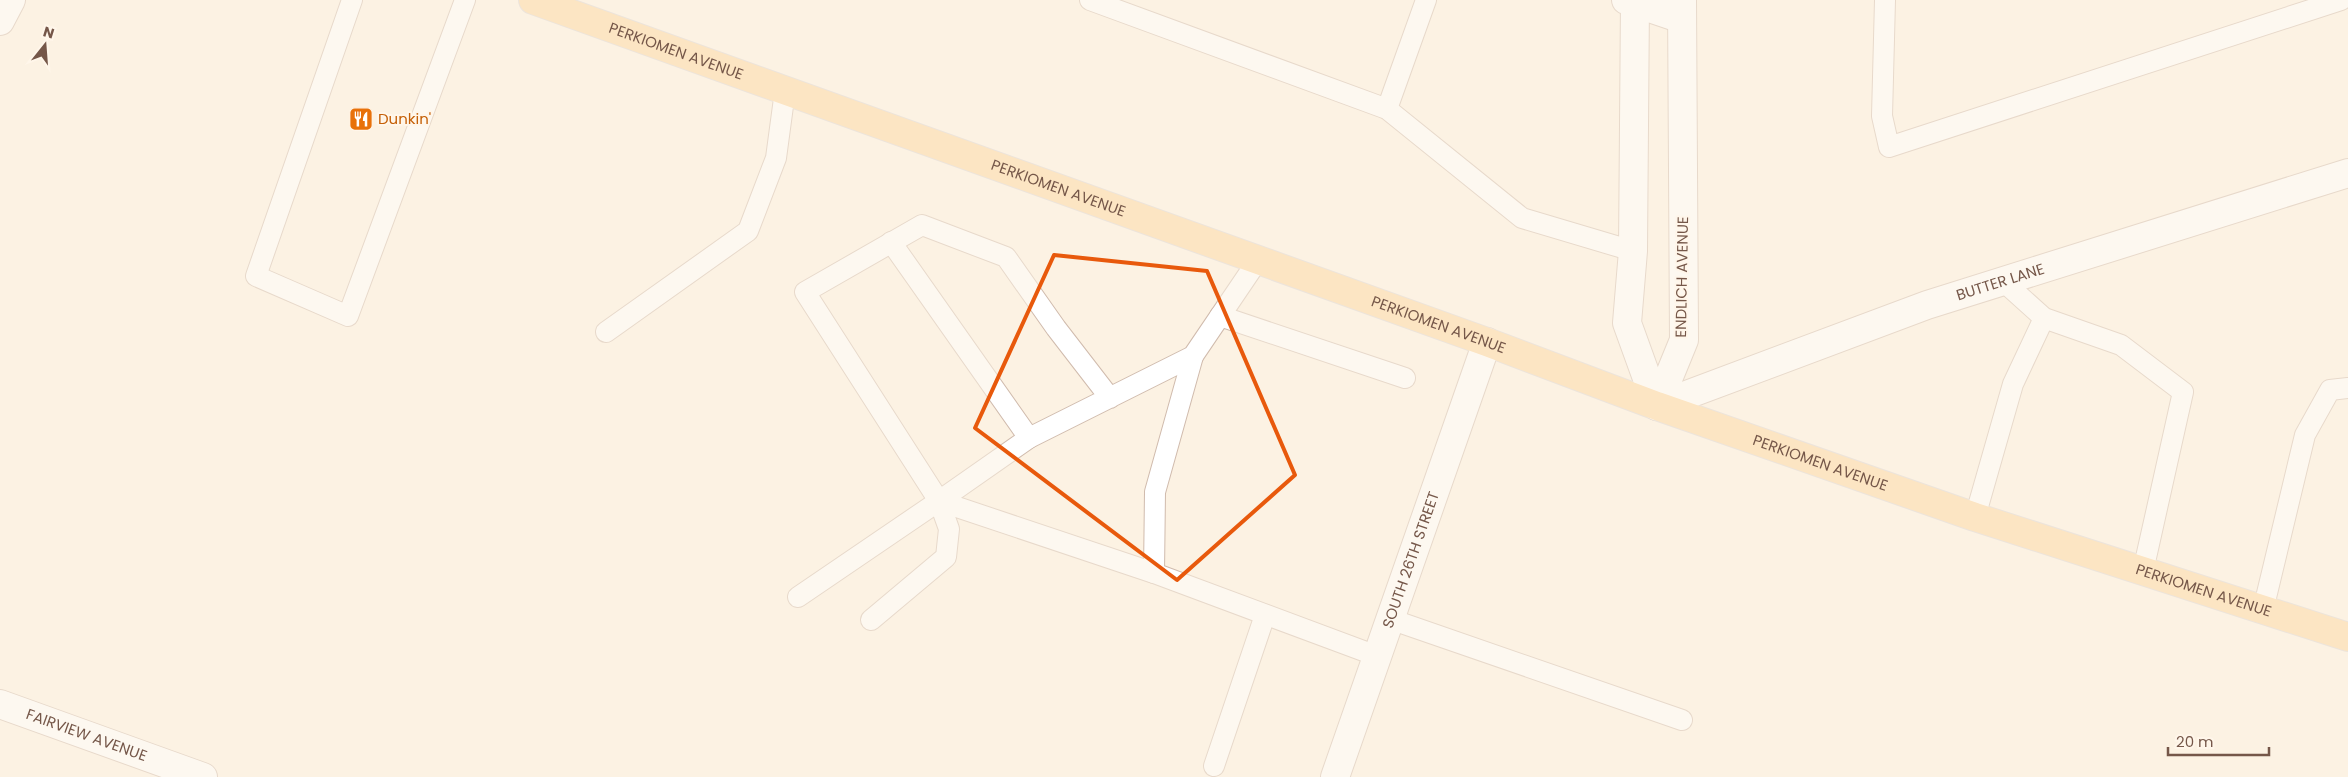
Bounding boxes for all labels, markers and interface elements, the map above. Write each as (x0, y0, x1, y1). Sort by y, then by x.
street label: PERKIOMEN AVENUE (606, 17, 746, 85)
north arrow (20, 20, 70, 70)
text: N (41, 21, 57, 44)
restaurant icon: Dunkin' (348, 106, 374, 132)
place label: Dunkin' (378, 108, 431, 129)
street label: PERKIOMEN AVENUE (988, 154, 1129, 222)
street label: ENDLICH AVENUE (1670, 216, 1693, 338)
street label: BUTTER LANE (1953, 258, 2047, 305)
street label: PERKIOMEN AVENUE (1369, 290, 1509, 358)
street label: PERKIOMEN AVENUE (1750, 429, 1891, 496)
street label: SOUTH 26TH STREET (1377, 488, 1444, 631)
street label: PERKIOMEN AVENUE (2133, 558, 2274, 622)
street label: FAIRVIEW AVENUE (23, 703, 150, 766)
scale bar (2168, 724, 2269, 756)
text: 20 m (2176, 731, 2214, 752)

